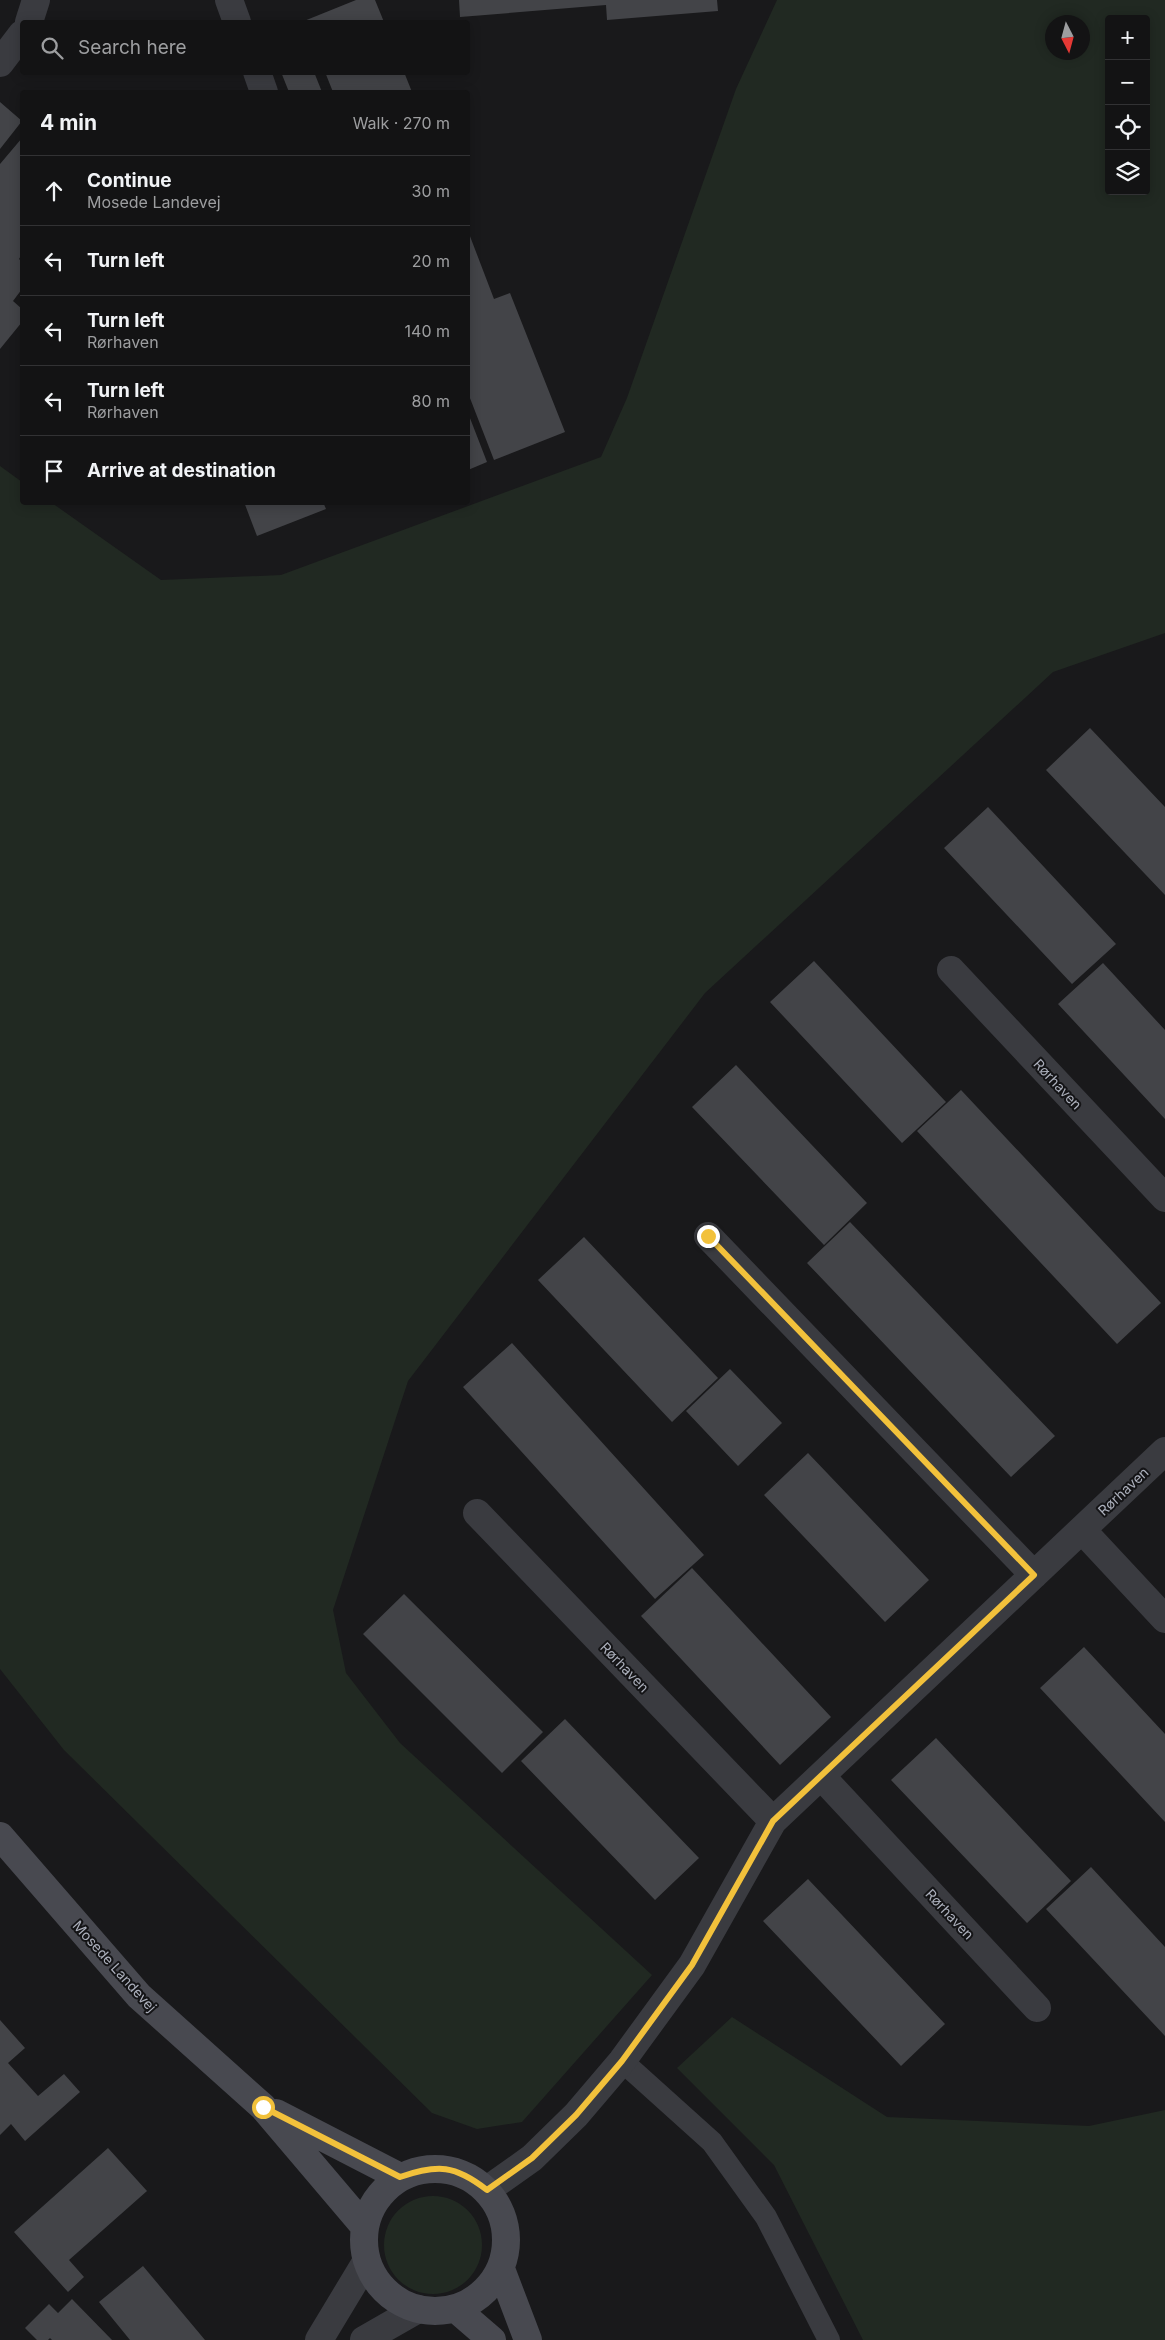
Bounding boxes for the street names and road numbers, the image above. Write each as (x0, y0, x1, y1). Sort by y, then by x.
street label: Rørhaven (1030, 1055, 1086, 1113)
street label: Rørhaven (1094, 1463, 1152, 1519)
street label: Rørhaven (597, 1639, 653, 1695)
street label: Rørhaven (922, 1885, 978, 1943)
street label: Mosede Landevej (70, 1917, 160, 2015)

